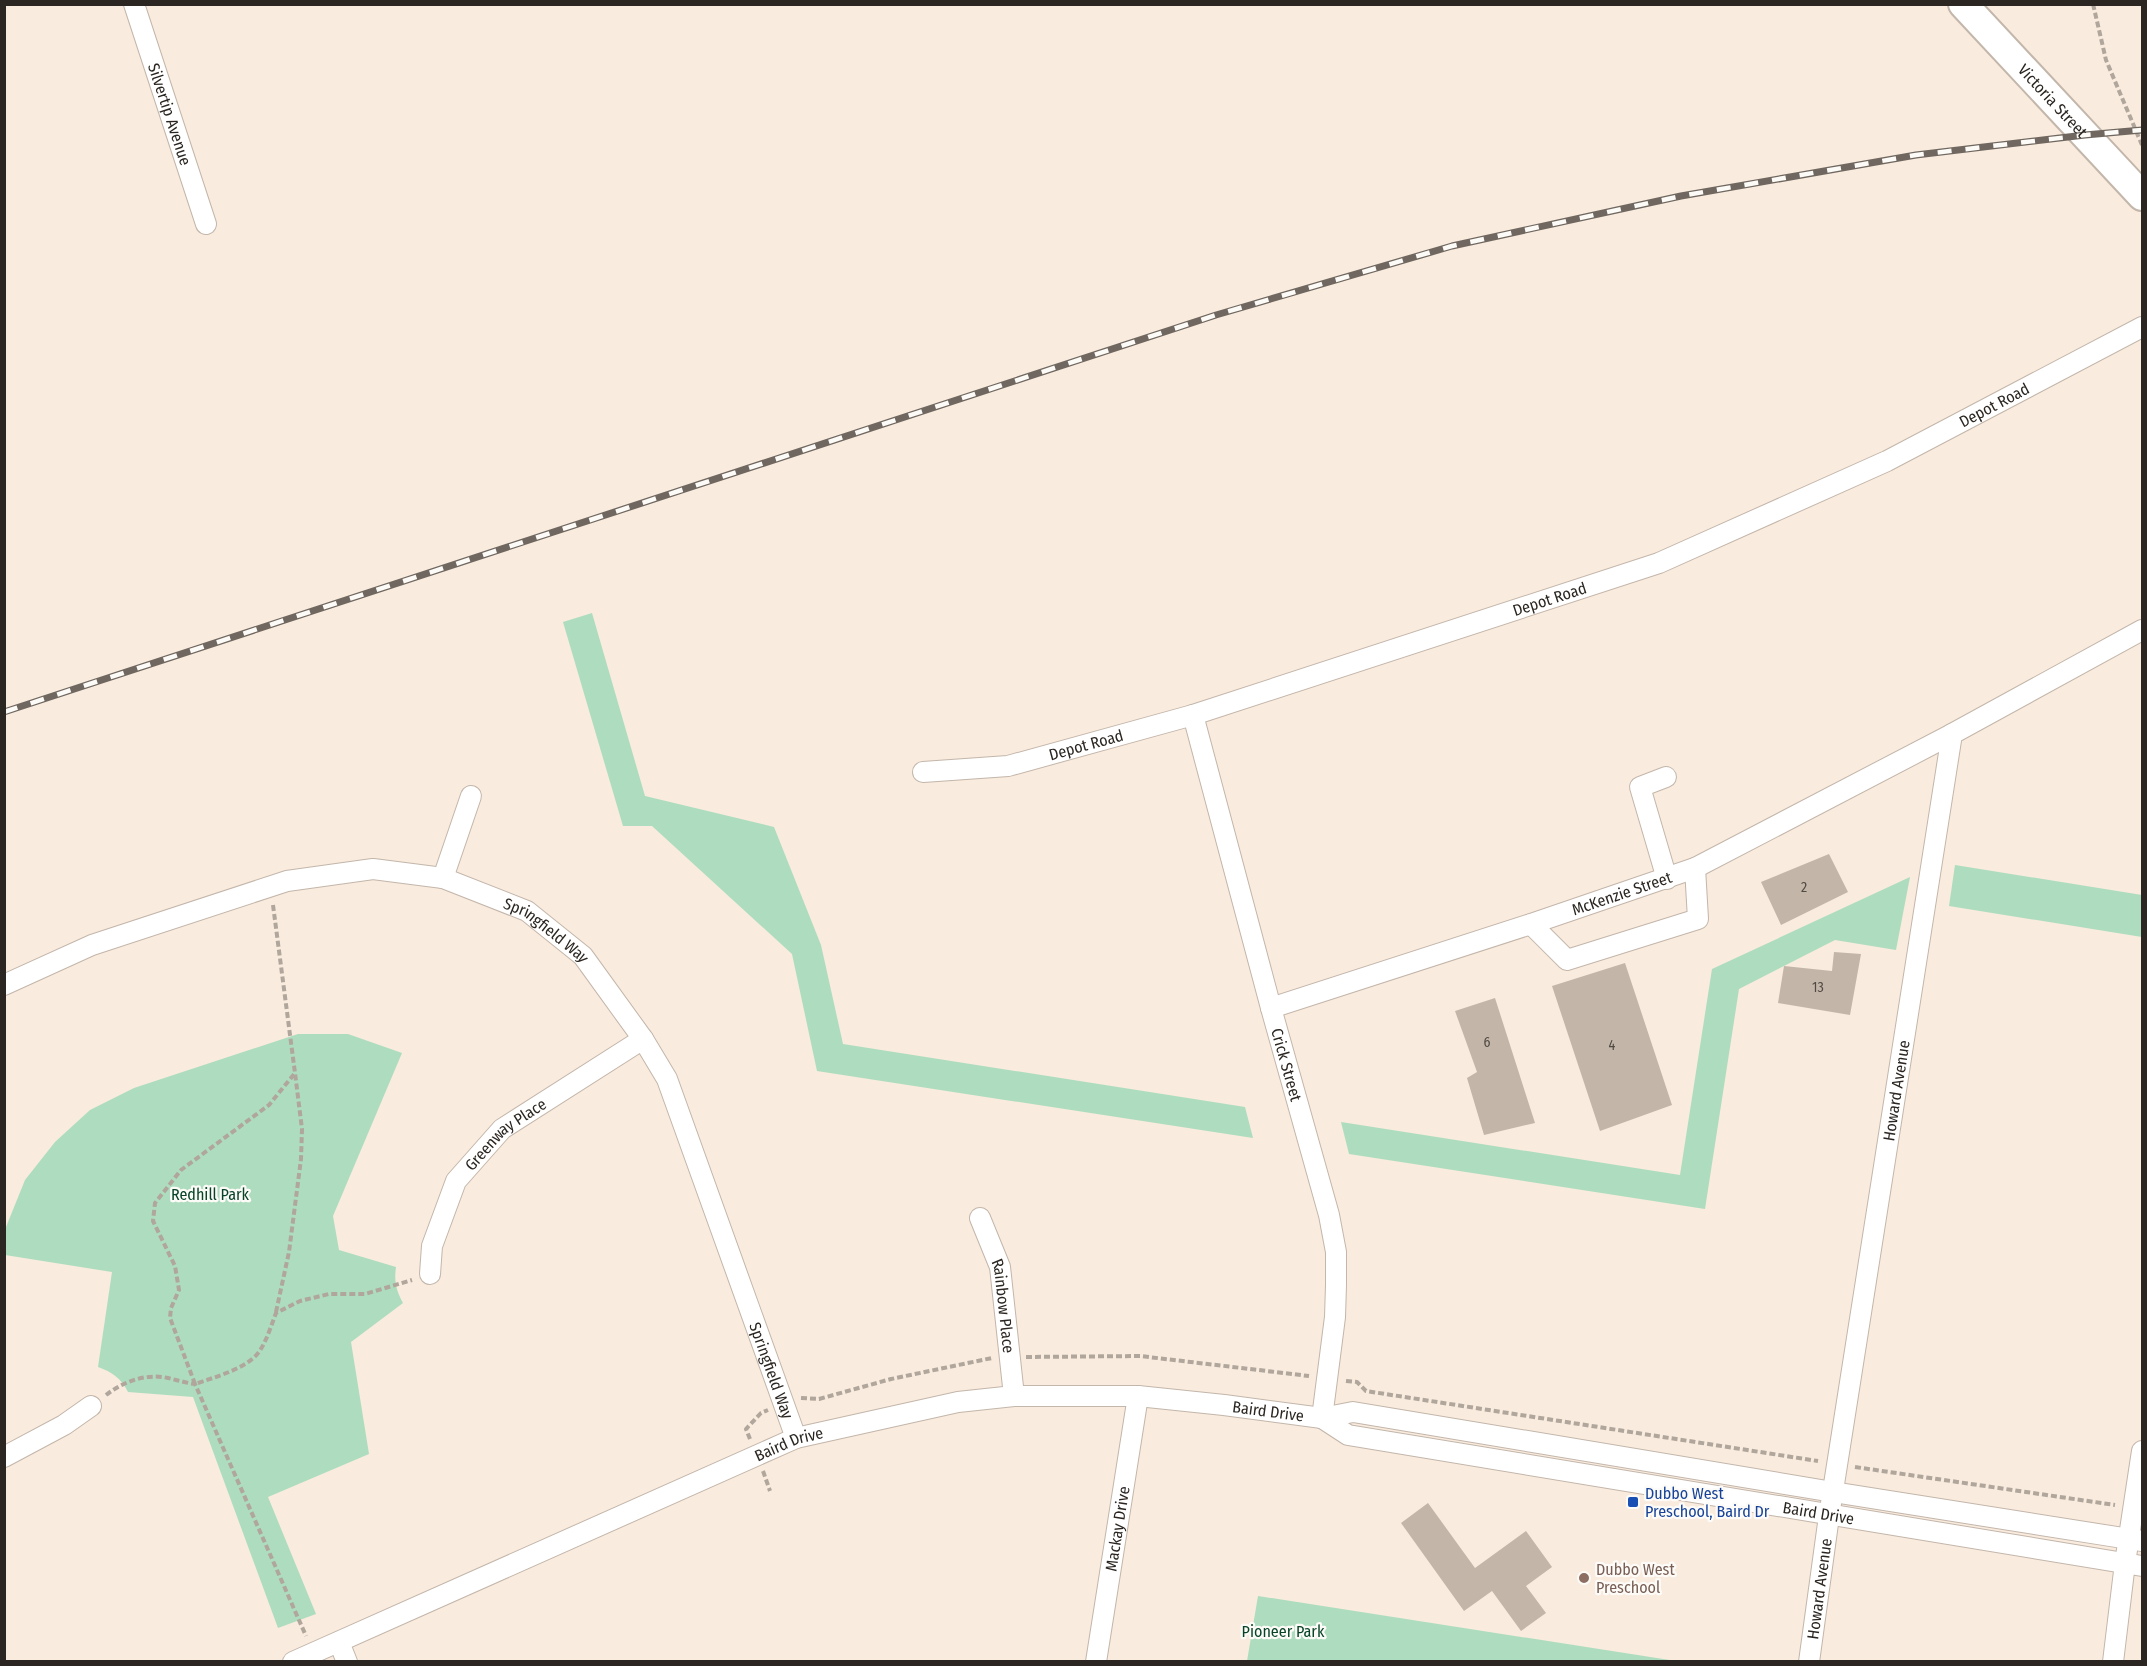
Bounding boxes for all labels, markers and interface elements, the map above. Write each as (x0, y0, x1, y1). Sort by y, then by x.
street label: Victoria Street (2014, 60, 2092, 142)
street label: Silvertip Avenue (144, 61, 195, 168)
street label: Depot Road (1956, 379, 2033, 431)
street label: Depot Road (1510, 578, 1589, 620)
street label: Depot Road (1047, 726, 1125, 764)
street label: McKenzie Street (1569, 867, 1675, 919)
house number: 2 (1801, 879, 1807, 896)
street label: Springfield Way (501, 894, 594, 967)
house number: 13 (1812, 979, 1824, 996)
street label: Crick Street (1267, 1026, 1306, 1104)
house number: 6 (1484, 1034, 1491, 1051)
house number: 4 (1609, 1037, 1616, 1054)
street label: Howard Avenue (1879, 1039, 1914, 1142)
street label: Greenway Place (461, 1094, 550, 1174)
park label: Redhill Park (171, 1185, 250, 1204)
street label: Rainbow Place (988, 1256, 1018, 1354)
street label: Springfield Way (745, 1320, 798, 1422)
street label: Baird Drive (1231, 1397, 1305, 1426)
street label: Baird Drive (752, 1423, 825, 1465)
place label: Dubbo West Preschool, Baird Dr (1645, 1484, 1770, 1521)
street label: Mackay Drive (1101, 1485, 1134, 1573)
marker: Dubbo West Preschool, Baird Dr (1626, 1495, 1640, 1509)
street label: Baird Drive (1781, 1498, 1856, 1528)
street label: Howard Avenue (1803, 1537, 1836, 1640)
place label: Dubbo West Preschool (1596, 1560, 1675, 1597)
marker: Dubbo West Preschool (1577, 1571, 1591, 1585)
park label: Pioneer Park (1242, 1622, 1325, 1641)

